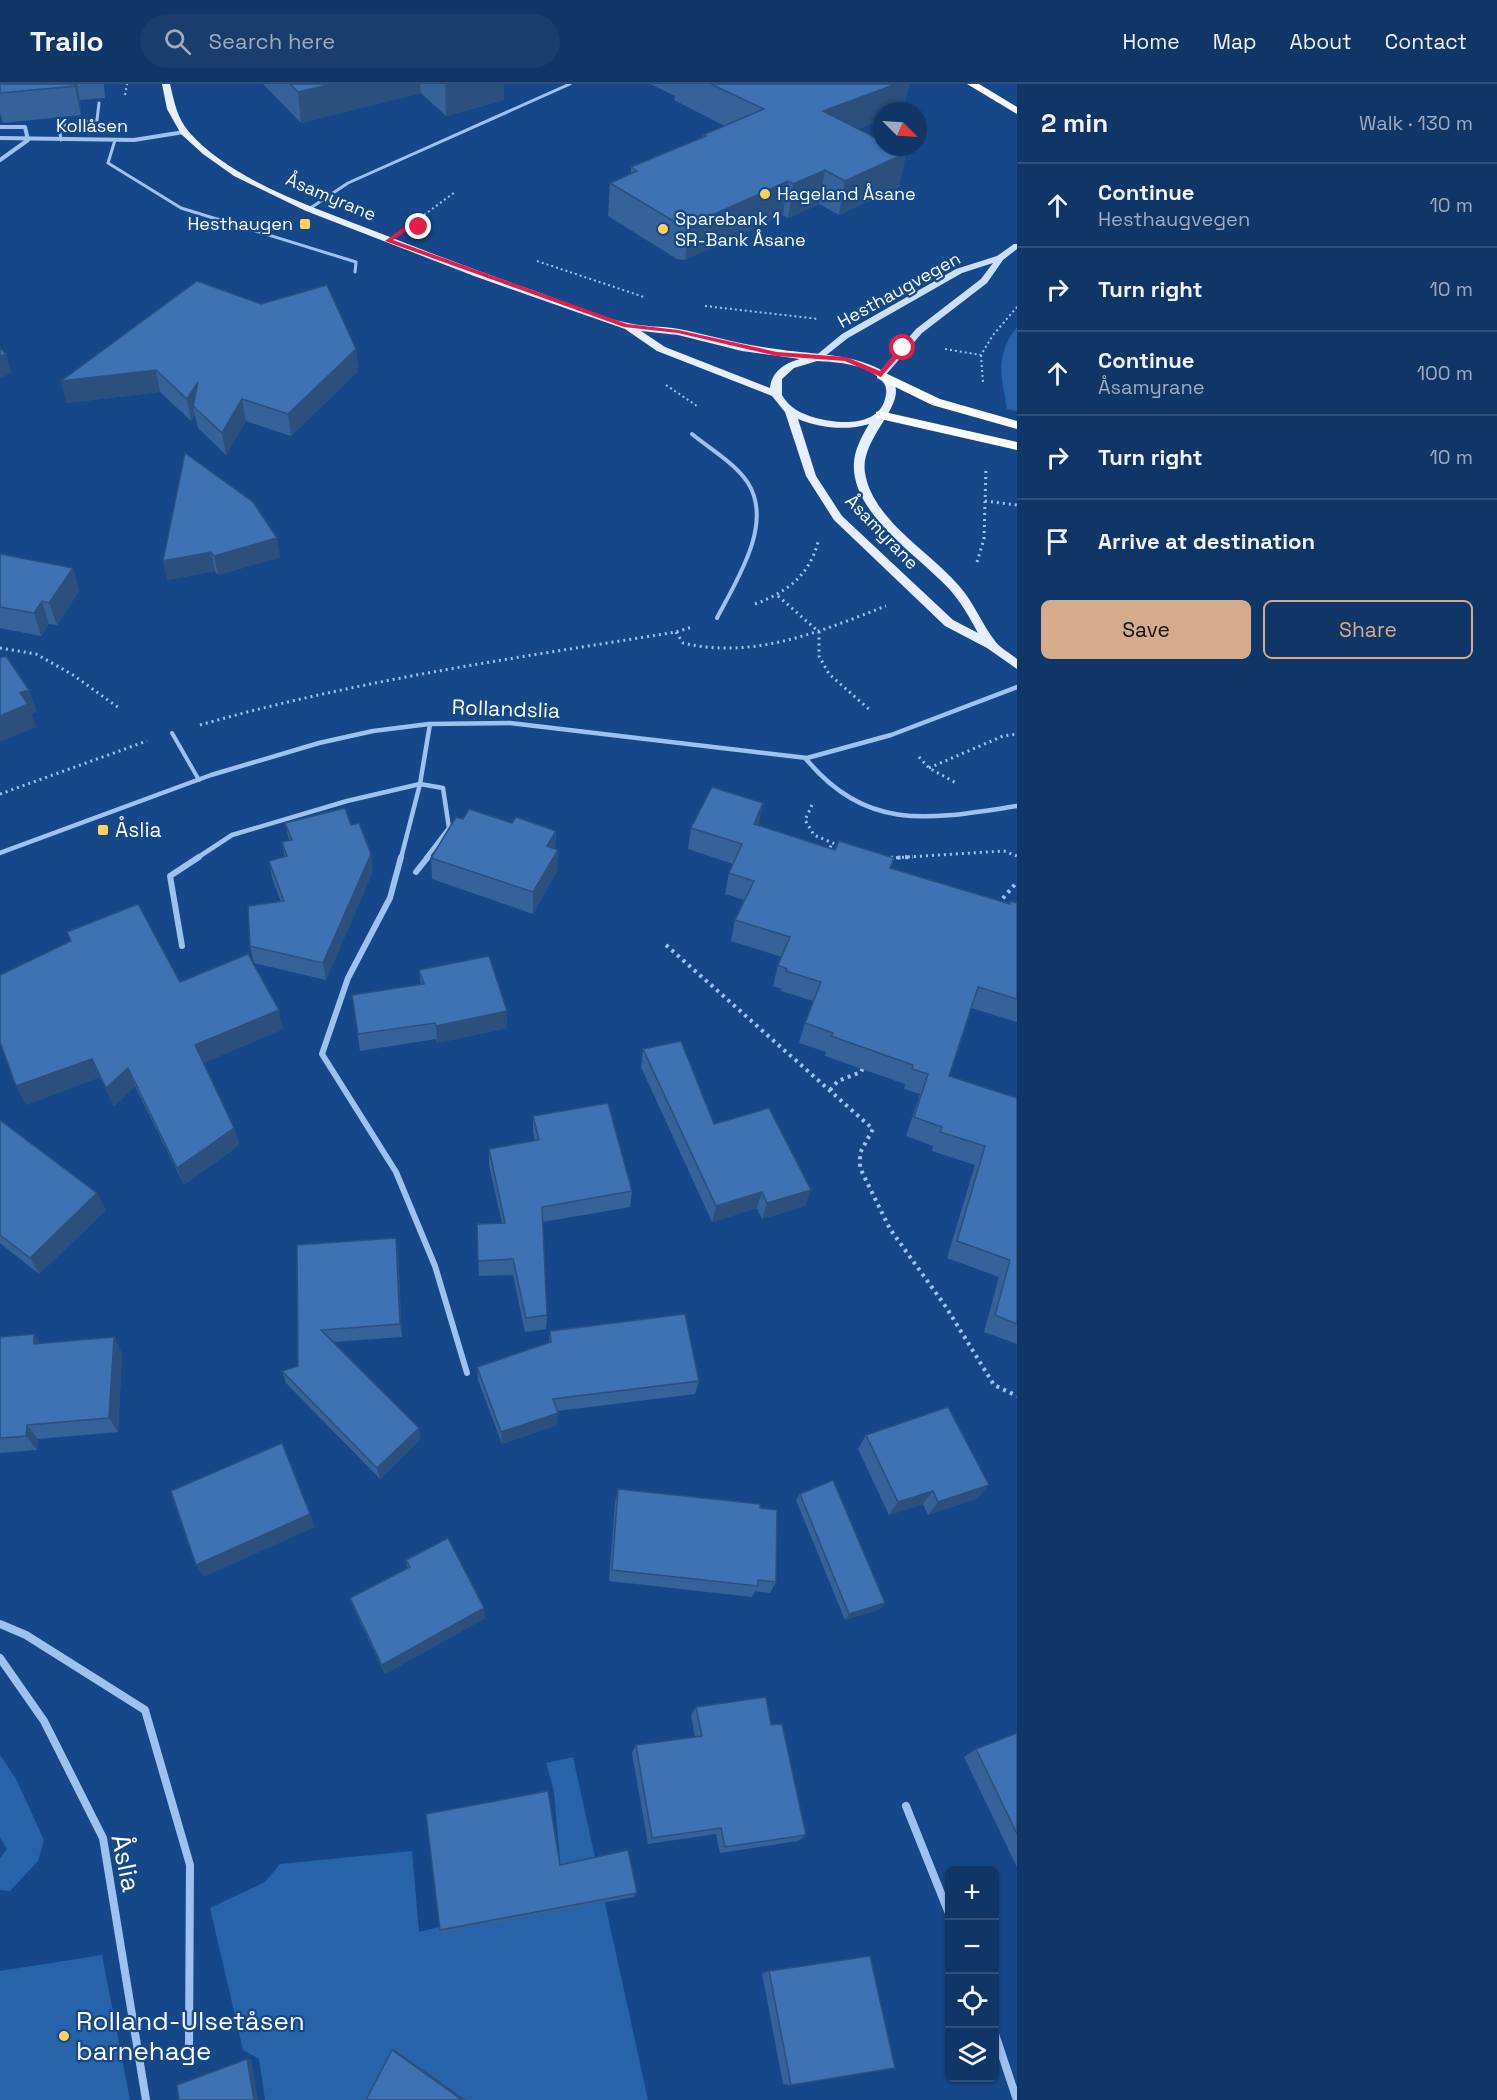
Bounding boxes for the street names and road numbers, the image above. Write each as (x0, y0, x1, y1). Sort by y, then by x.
street label: Kollåsen (56, 114, 128, 137)
street label: Åsamyrane (283, 167, 380, 226)
street label: Hesthaugvegen (833, 246, 964, 333)
street label: Åsamyrane (841, 489, 924, 574)
street label: Rollandslia (451, 693, 561, 724)
street label: Åslia (103, 1831, 149, 1895)

